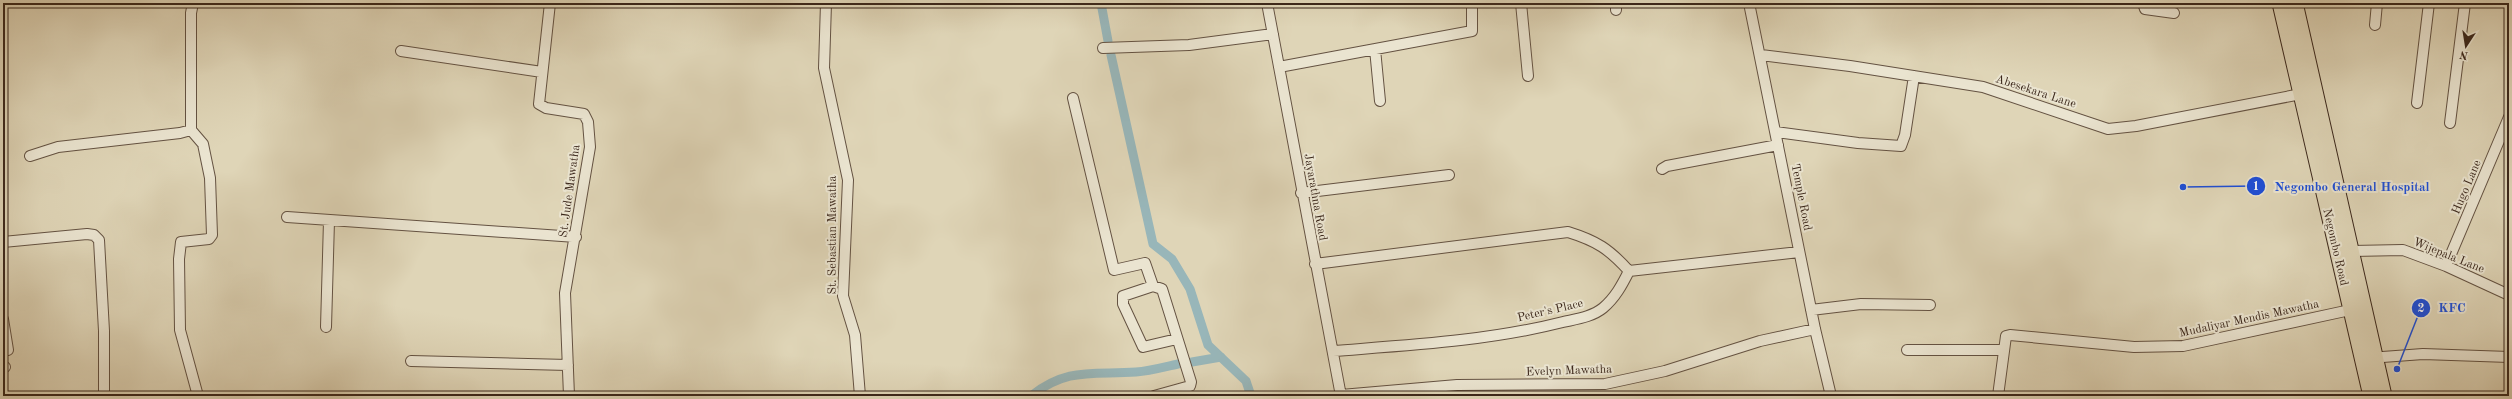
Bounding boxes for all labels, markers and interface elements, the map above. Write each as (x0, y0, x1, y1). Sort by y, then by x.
north arrow (2446, 26, 2486, 66)
text: N (2458, 48, 2469, 61)
street label: Abesekara Lane (1994, 73, 2078, 111)
street label: St. Jude Mawatha (558, 144, 582, 238)
street label: Jayarathna Road (1301, 153, 1329, 242)
street label: Hugo Lane (2450, 158, 2484, 216)
street label: Temple Road (1789, 163, 1813, 232)
callout: Negombo General Hospital (2246, 174, 2437, 199)
street label: St. Sebastian Mawatha (827, 175, 839, 295)
text: 1 (2253, 181, 2259, 193)
text: Negombo General Hospital (2274, 181, 2430, 194)
street label: Negombo Road (2320, 207, 2350, 287)
street label: Wijepala Lane (2411, 236, 2486, 276)
callout: KFC (2411, 295, 2474, 320)
street label: Peter's Place (1516, 297, 1585, 324)
street label: Mudaliyar Mendis Mawatha (2178, 298, 2320, 340)
text: KFC (2438, 302, 2466, 315)
text: 2 (2418, 303, 2425, 315)
street label: Evelyn Mawatha (1526, 363, 1612, 379)

